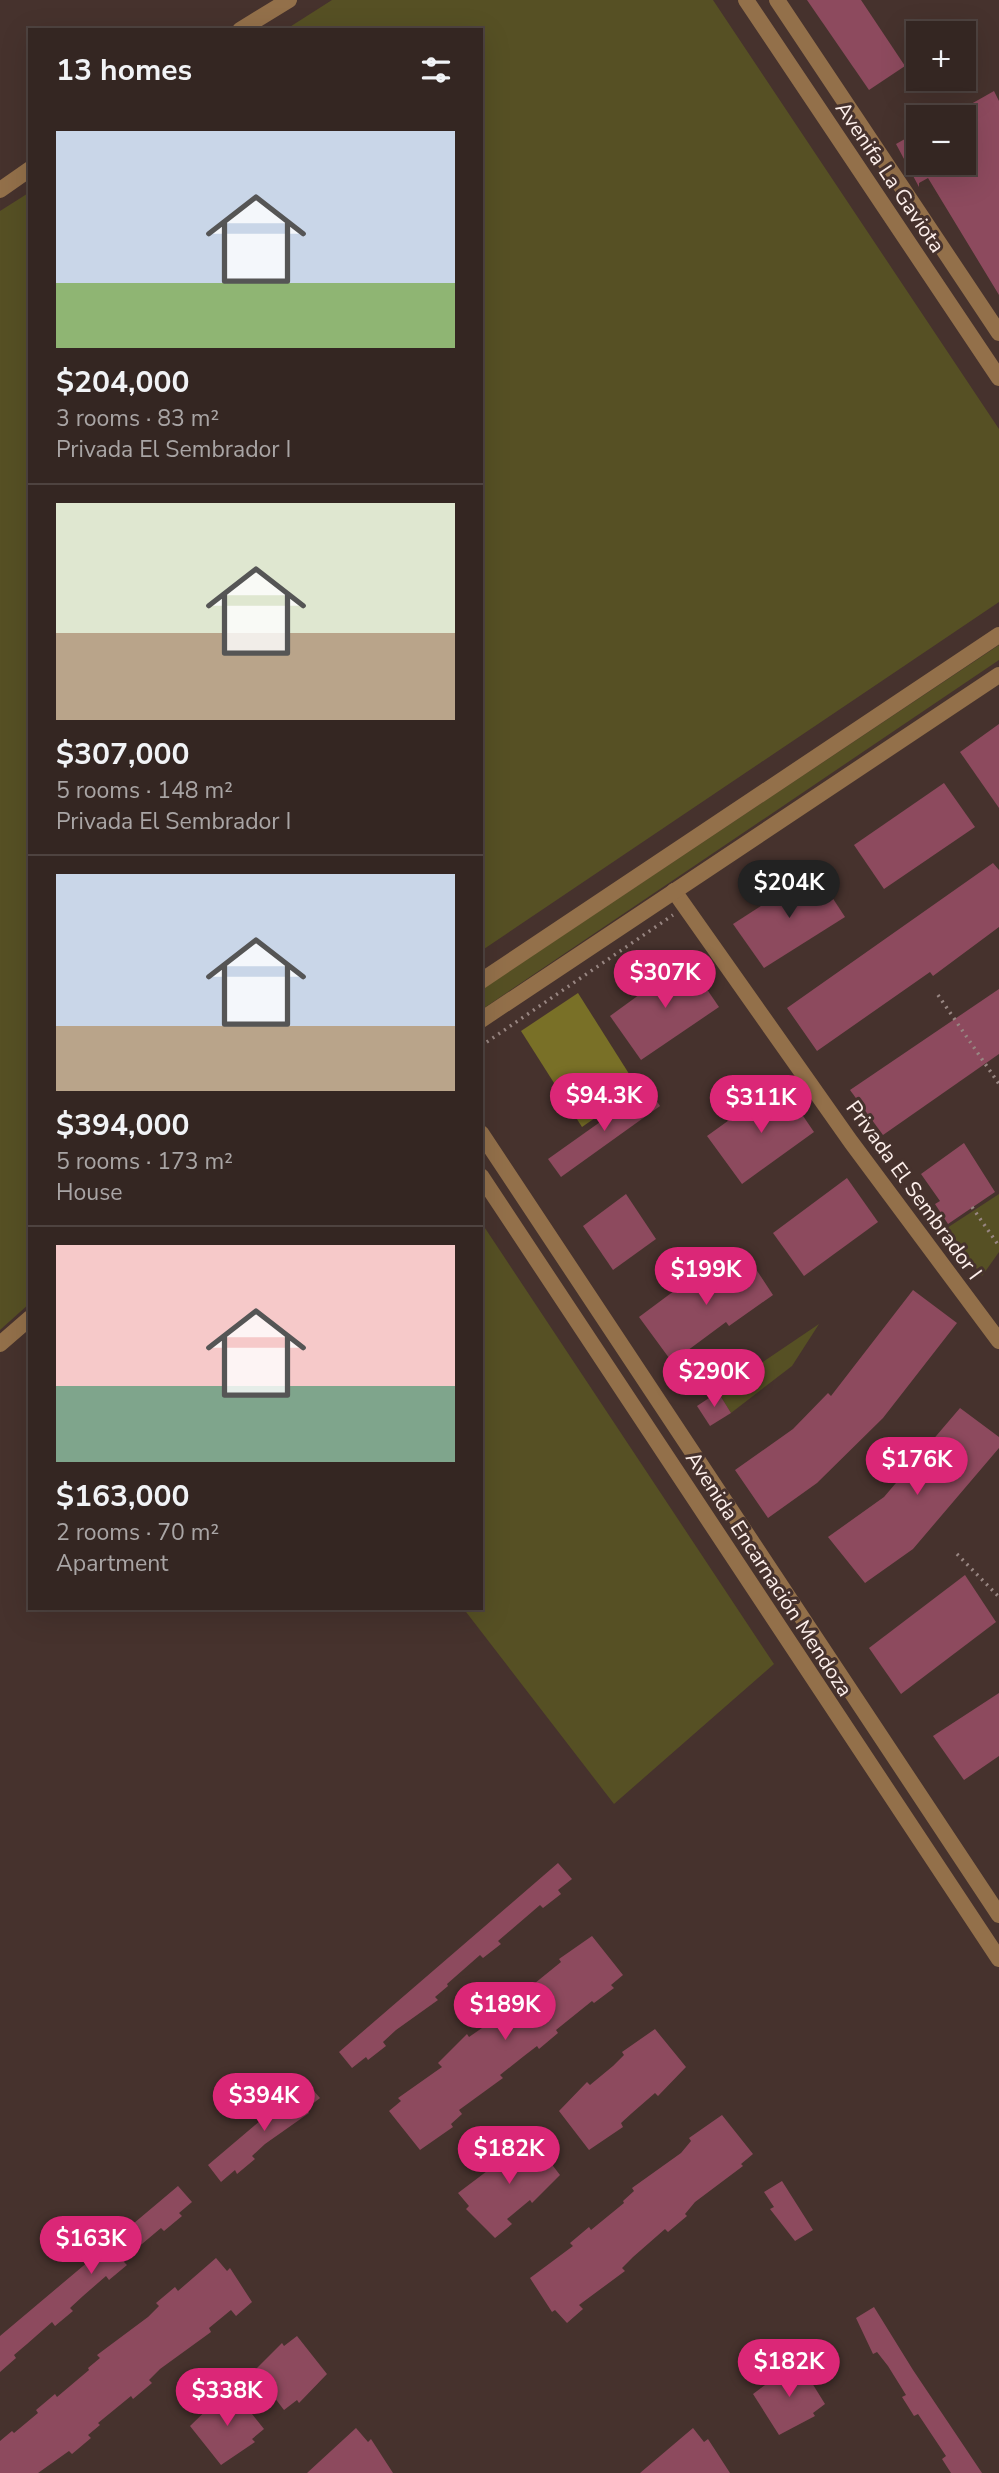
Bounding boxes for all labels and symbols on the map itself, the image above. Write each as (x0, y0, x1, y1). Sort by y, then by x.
street label: Avenifa La Gaviota (829, 96, 951, 258)
pin: $204K (740, 860, 838, 920)
pin: $307K (616, 950, 714, 1010)
pin: $94.3K (547, 1074, 661, 1133)
pin: $311K (712, 1076, 810, 1135)
street label: Privada El Sembrador I (840, 1095, 988, 1285)
pin: $199K (657, 1248, 755, 1307)
pin: $290K (665, 1350, 763, 1409)
pin: $176K (868, 1438, 966, 1497)
street label: Avenida Encarnación Mendoza (679, 1446, 859, 1702)
pin: $189K (456, 1982, 554, 2042)
pin: $394K (215, 2074, 313, 2133)
pin: $182K (460, 2126, 558, 2186)
pin: $163K (42, 2216, 140, 2276)
pin: $182K (740, 2340, 838, 2399)
pin: $338K (178, 2368, 276, 2428)

